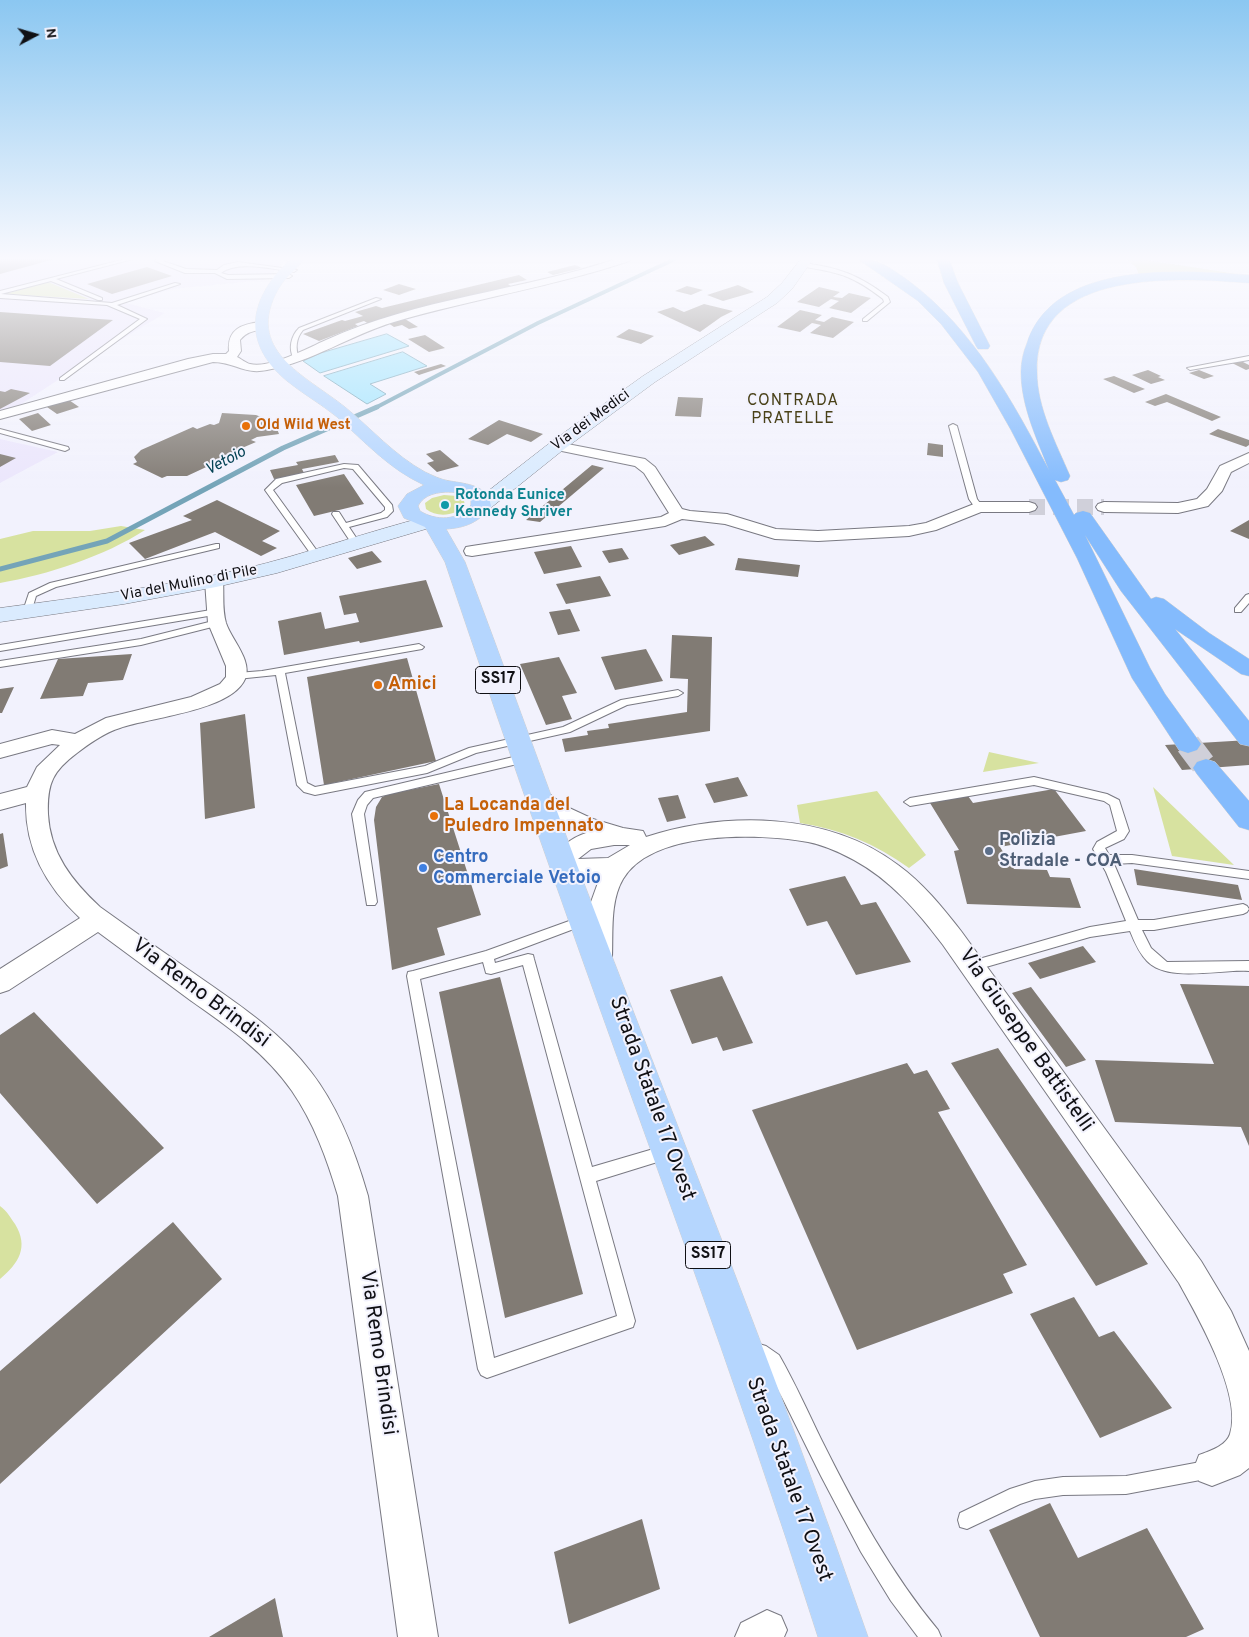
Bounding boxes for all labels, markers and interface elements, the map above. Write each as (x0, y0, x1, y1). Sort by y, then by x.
north arrow (10, 10, 60, 60)
text: N (41, 27, 59, 39)
street label: Via dei Medici (548, 386, 634, 456)
district label: CONTRADA PRATELLE (746, 392, 840, 430)
place label: Old Wild West (256, 417, 351, 435)
marker: Old Wild West (240, 420, 252, 432)
water label: Vetoio (202, 443, 250, 481)
place label: Rotonda Eunice Kennedy Shriver (455, 487, 572, 522)
marker: Rotonda Eunice Kennedy Shriver (439, 499, 451, 511)
street label: Via del Mulino di Pile (119, 562, 259, 606)
road number: SS17 (476, 666, 520, 694)
place label: Amici (388, 674, 437, 696)
marker: Amici (372, 679, 384, 691)
place label: La Locanda del Puledro Impennato (444, 795, 604, 838)
marker: La Locanda del Puledro Impennato (428, 810, 440, 822)
place label: Polizia Stradale - COA (999, 830, 1122, 872)
marker: Polizia Stradale - COA (983, 845, 995, 857)
place label: Centro Commerciale Vetoio (433, 847, 601, 890)
marker: Centro Commerciale Vetoio (417, 862, 429, 874)
street label: Via Remo Brindisi (126, 934, 274, 1054)
street label: Via Giuseppe Battistelli (952, 944, 1098, 1138)
street label: Strada Statale 17 Ovest (602, 993, 700, 1205)
road number: SS17 (686, 1242, 730, 1268)
street label: Via Remo Brindisi (353, 1269, 401, 1437)
street label: Strada Statale 17 Ovest (739, 1374, 837, 1586)

